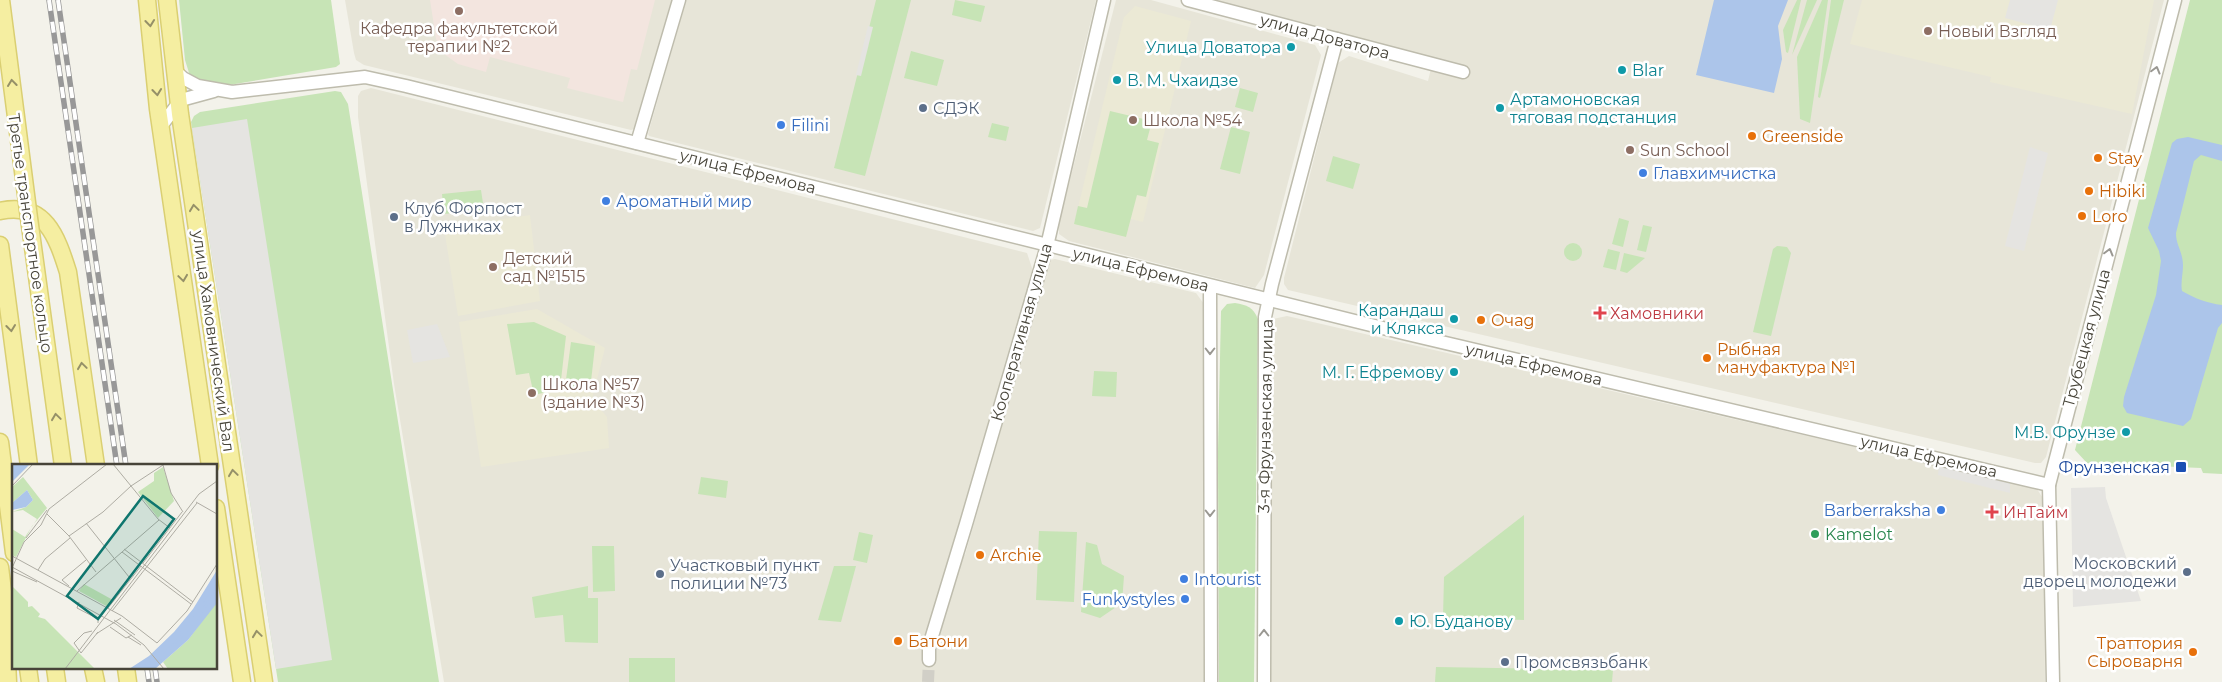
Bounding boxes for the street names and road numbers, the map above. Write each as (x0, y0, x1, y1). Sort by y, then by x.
street label: улица Доватора (1257, 10, 1392, 63)
street label: Третье транспортное кольцо (4, 112, 57, 354)
street label: улица Ефремова (677, 145, 818, 198)
street label: улица Хамовнический Вал (188, 228, 238, 453)
street label: Кооперативная улица (987, 241, 1056, 423)
street label: улица Ефремова (1070, 243, 1211, 296)
street label: Трубецкая улица (2059, 267, 2114, 409)
street label: 3-я Фрунзенская улица (1254, 319, 1277, 513)
street label: улица Ефремова (1463, 339, 1604, 389)
street label: улица Ефремова (1858, 431, 1999, 481)

